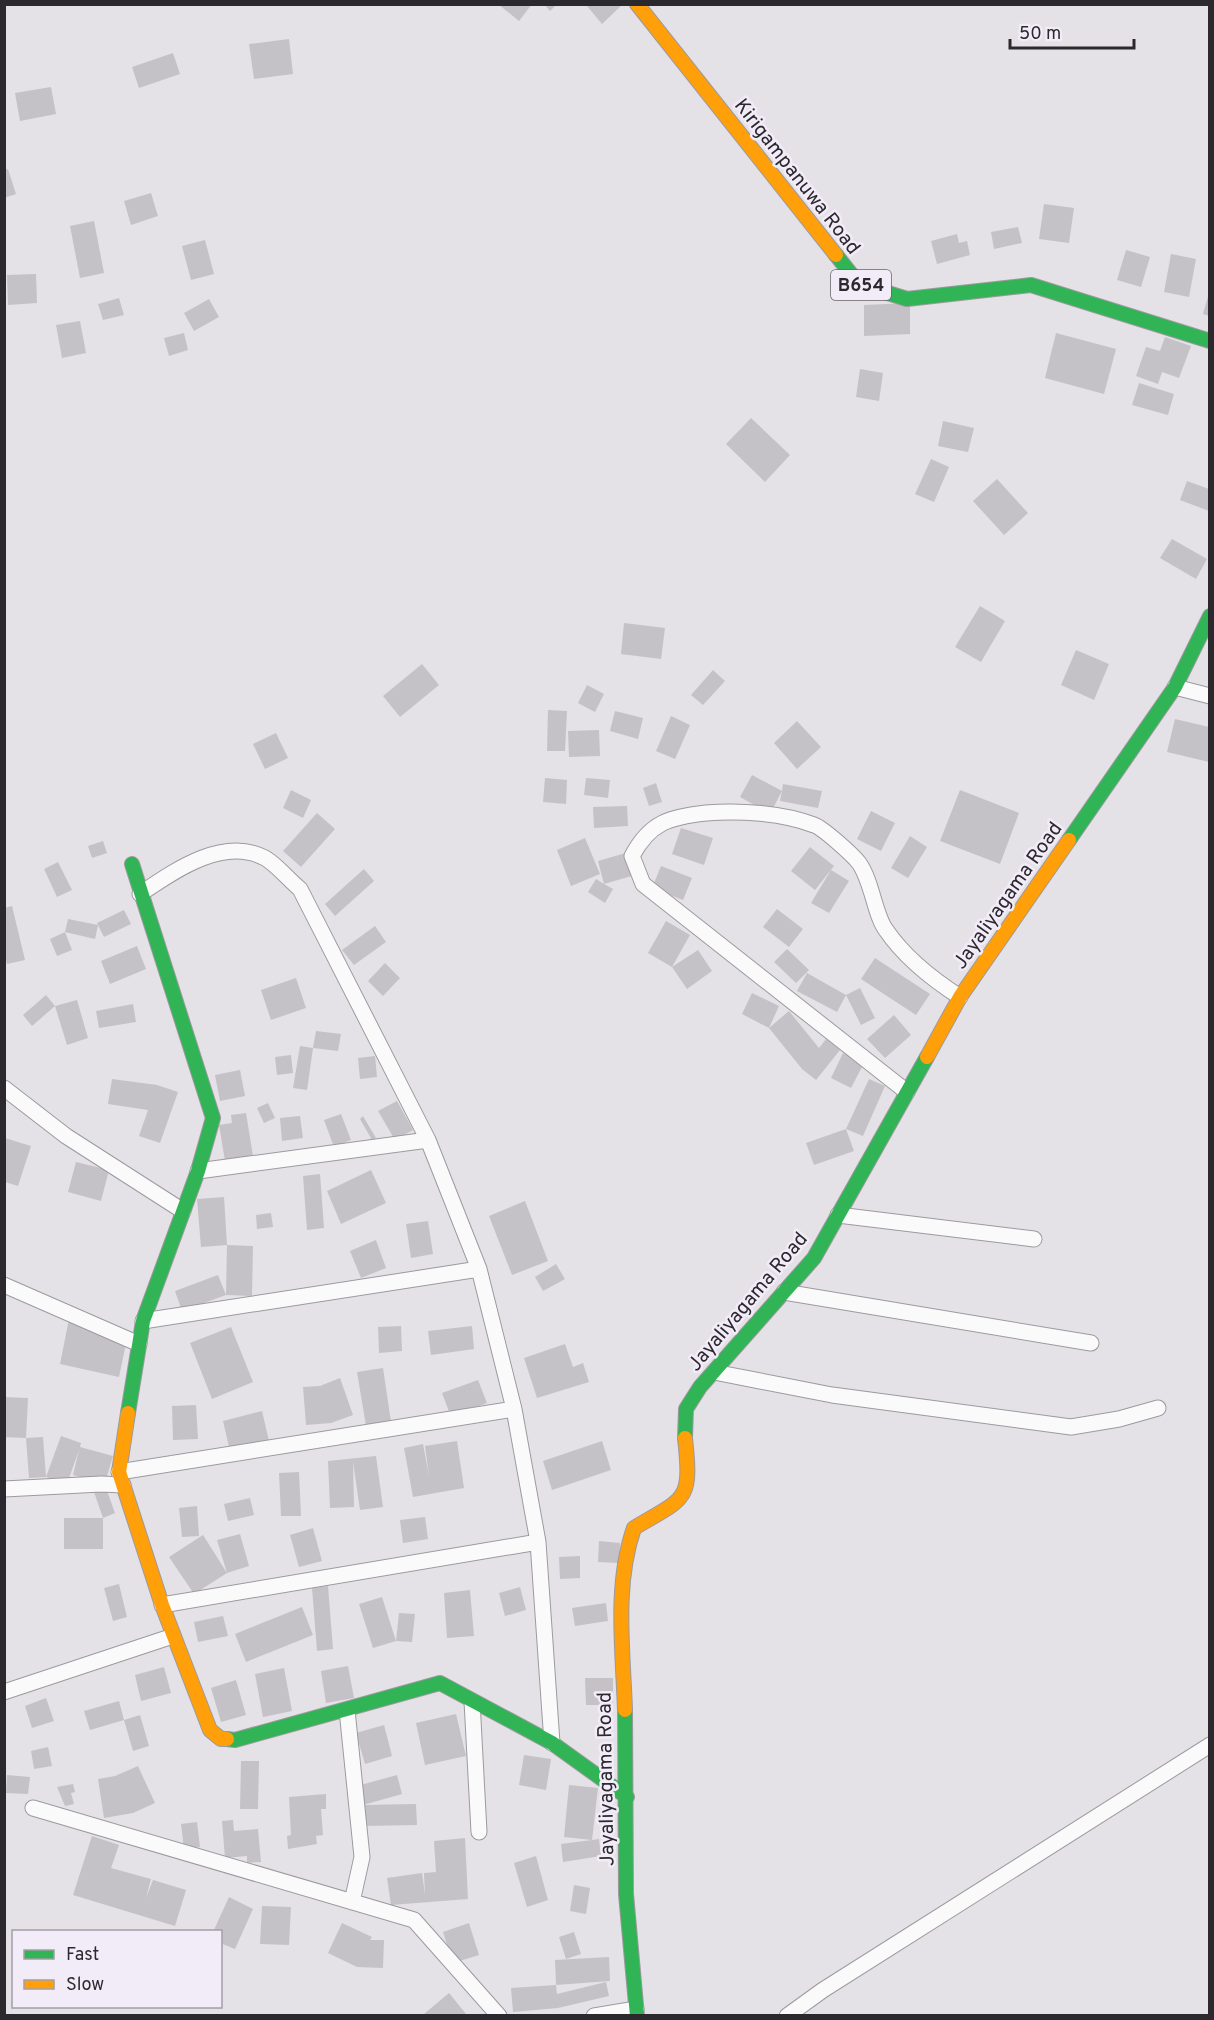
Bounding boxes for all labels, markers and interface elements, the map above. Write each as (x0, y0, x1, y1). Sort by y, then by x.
scale bar (1010, 12, 1134, 50)
text: 50 m (1019, 23, 1061, 46)
street label: Kirigampanuwa Road (727, 94, 865, 260)
road number: B654 (831, 270, 891, 300)
street label: Jayaliyagama Road (948, 817, 1069, 975)
street label: Jayaliyagama Road (683, 1227, 814, 1377)
street label: Jayaliyagama Road (592, 1692, 622, 1866)
legend (12, 1930, 222, 2008)
text: Fast (66, 1944, 99, 1967)
text: Slow (66, 1974, 104, 1997)

